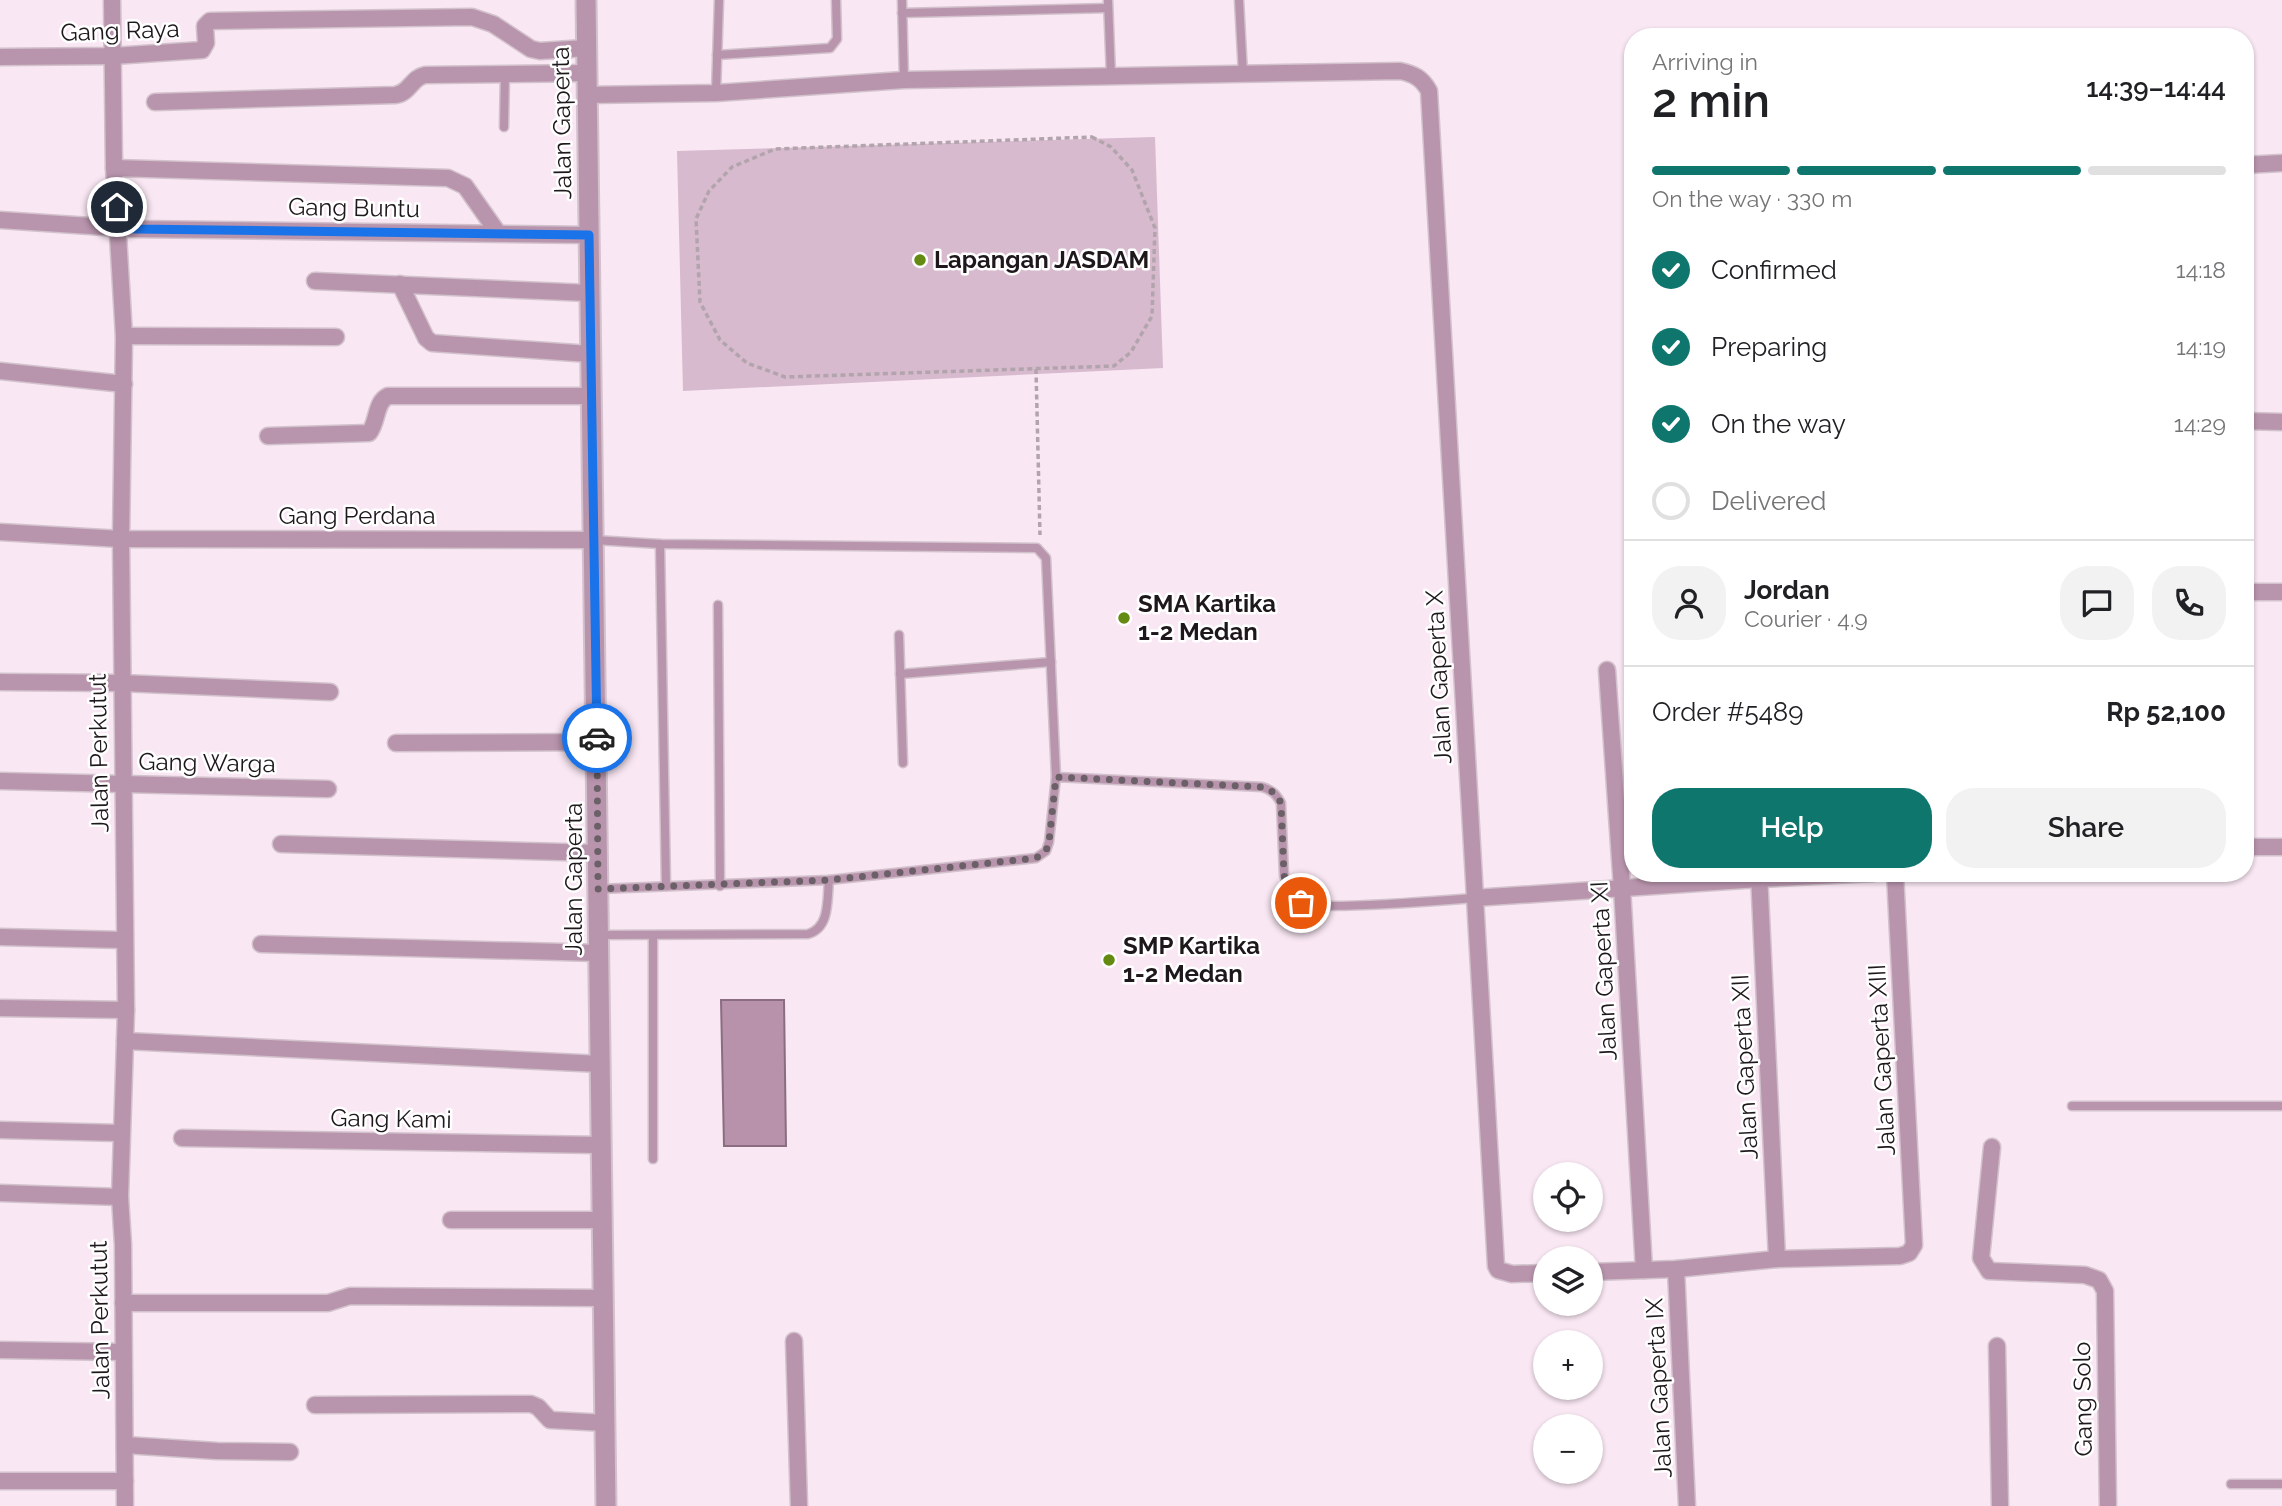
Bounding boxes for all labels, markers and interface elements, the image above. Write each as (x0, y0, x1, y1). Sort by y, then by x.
street label: Gang Raya (60, 14, 180, 47)
street label: Jalan Gaperta (546, 46, 577, 200)
text: Arriving in (1652, 48, 1758, 75)
text: 14:39–14:44 (2086, 73, 2226, 103)
text: 2 min (1652, 74, 1770, 128)
pin (87, 177, 147, 237)
text: On the way · 330 m (1652, 185, 1852, 212)
icon: home (98, 188, 136, 226)
street label: Gang Buntu (288, 192, 420, 223)
place label: Lapangan JASDAM (934, 245, 1149, 274)
icon: check (1652, 251, 1690, 289)
marker: Lapangan JASDAM (912, 252, 928, 268)
text: Confirmed (1711, 255, 1837, 285)
text: 14:18 (2176, 256, 2226, 283)
icon: check (1652, 328, 1690, 366)
text: Preparing (1711, 332, 1827, 362)
text: 14:19 (2176, 333, 2226, 360)
icon: check (1652, 405, 1690, 443)
text: On the way (1711, 409, 1846, 439)
text: 14:29 (2174, 410, 2226, 437)
text: Delivered (1711, 486, 1826, 516)
street label: Gang Perdana (278, 501, 436, 530)
button: person (1652, 566, 1726, 640)
button: chat (2060, 566, 2134, 640)
button: phone (2152, 566, 2226, 640)
text: Jordan (1744, 575, 1830, 605)
place label: SMA Kartika 1-2 Medan (1138, 589, 1276, 646)
street label: Jalan Gaperta X (1419, 589, 1458, 765)
text: Courier · 4.9 (1744, 605, 1868, 632)
marker: SMA Kartika 1-2 Medan (1116, 610, 1132, 626)
street label: Jalan Perkutut (83, 673, 114, 833)
text: Order #5489 (1652, 697, 1803, 727)
text: Rp 52,100 (2106, 697, 2226, 727)
courier (562, 703, 632, 773)
icon: car (578, 719, 616, 757)
street label: Gang Warga (138, 747, 276, 778)
button: Help (1652, 788, 1932, 868)
button: Share (1946, 788, 2226, 868)
street label: Jalan Gaperta (559, 803, 588, 955)
pin (1271, 873, 1331, 933)
street label: Jalan Gaperta XI (1584, 880, 1623, 1062)
icon: bag (1282, 884, 1320, 922)
place label: SMP Kartika 1-2 Medan (1123, 931, 1260, 988)
marker: SMP Kartika 1-2 Medan (1101, 952, 1117, 968)
street label: Jalan Gaperta XIII (1862, 964, 1901, 1157)
street label: Jalan Gaperta XII (1725, 974, 1764, 1161)
street label: Gang Kami (330, 1103, 452, 1134)
map controls (1533, 1162, 1603, 1484)
button: locate (1533, 1162, 1603, 1232)
street label: Jalan Perkutut (84, 1240, 115, 1400)
button: layers (1533, 1246, 1603, 1316)
street label: Jalan Gaperta IX (1639, 1297, 1678, 1479)
button: + (1533, 1330, 1603, 1400)
street label: Gang Solo (2067, 1341, 2098, 1457)
button: − (1533, 1414, 1603, 1484)

